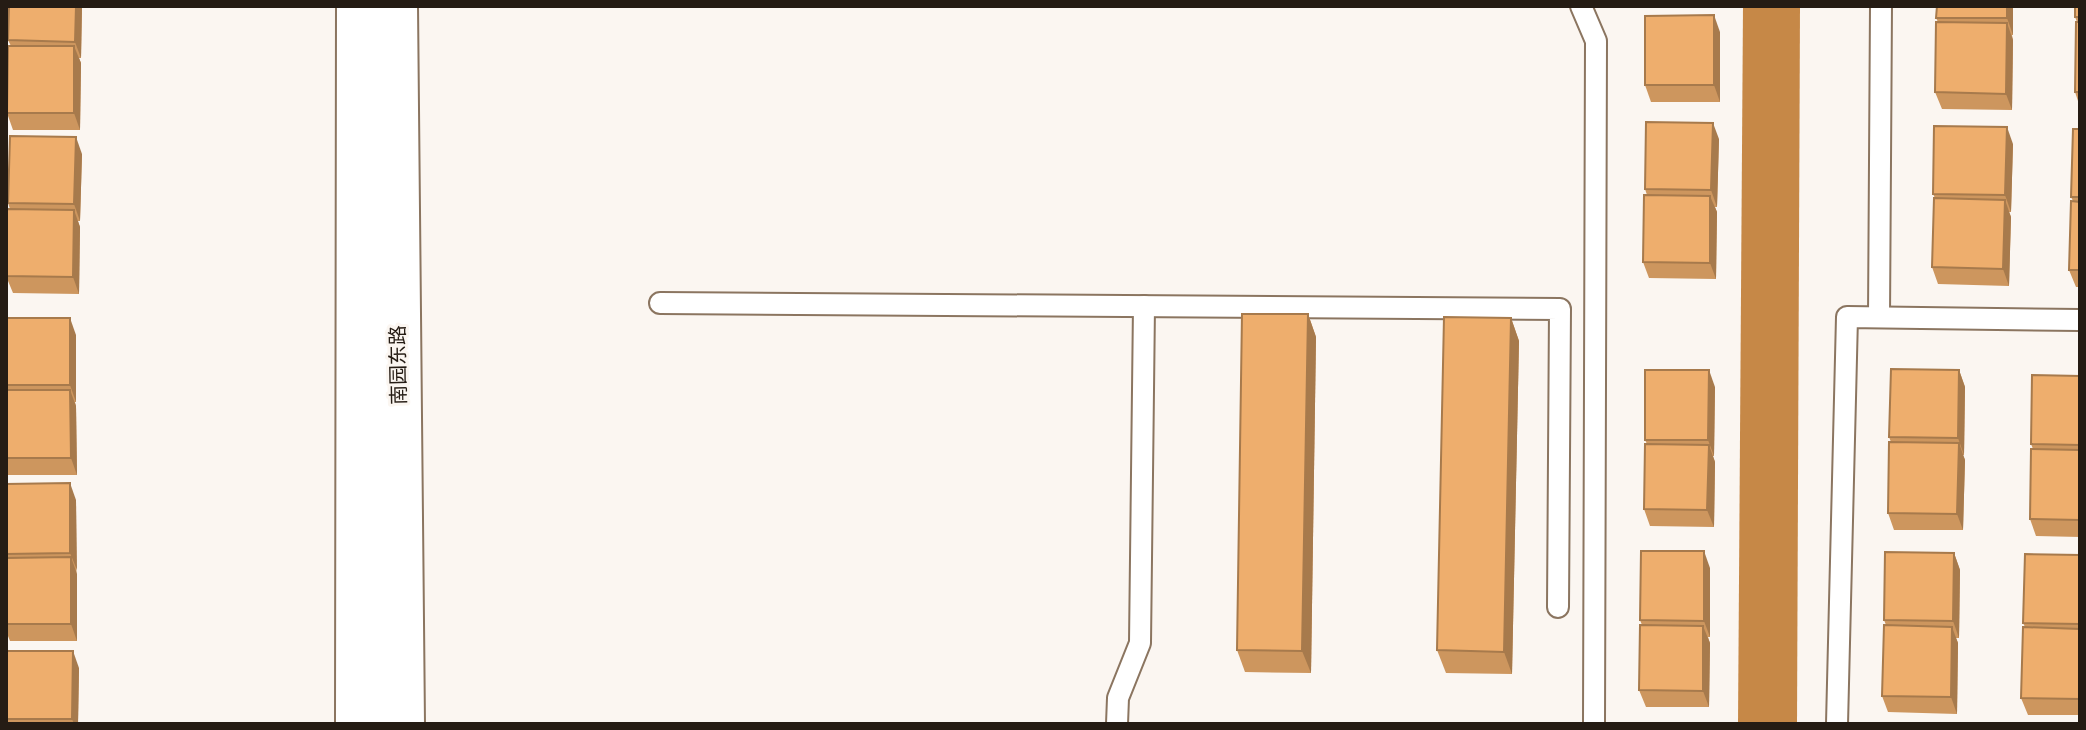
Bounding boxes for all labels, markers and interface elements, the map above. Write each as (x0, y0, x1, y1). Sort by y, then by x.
street label: 南园东路 (385, 325, 411, 405)

